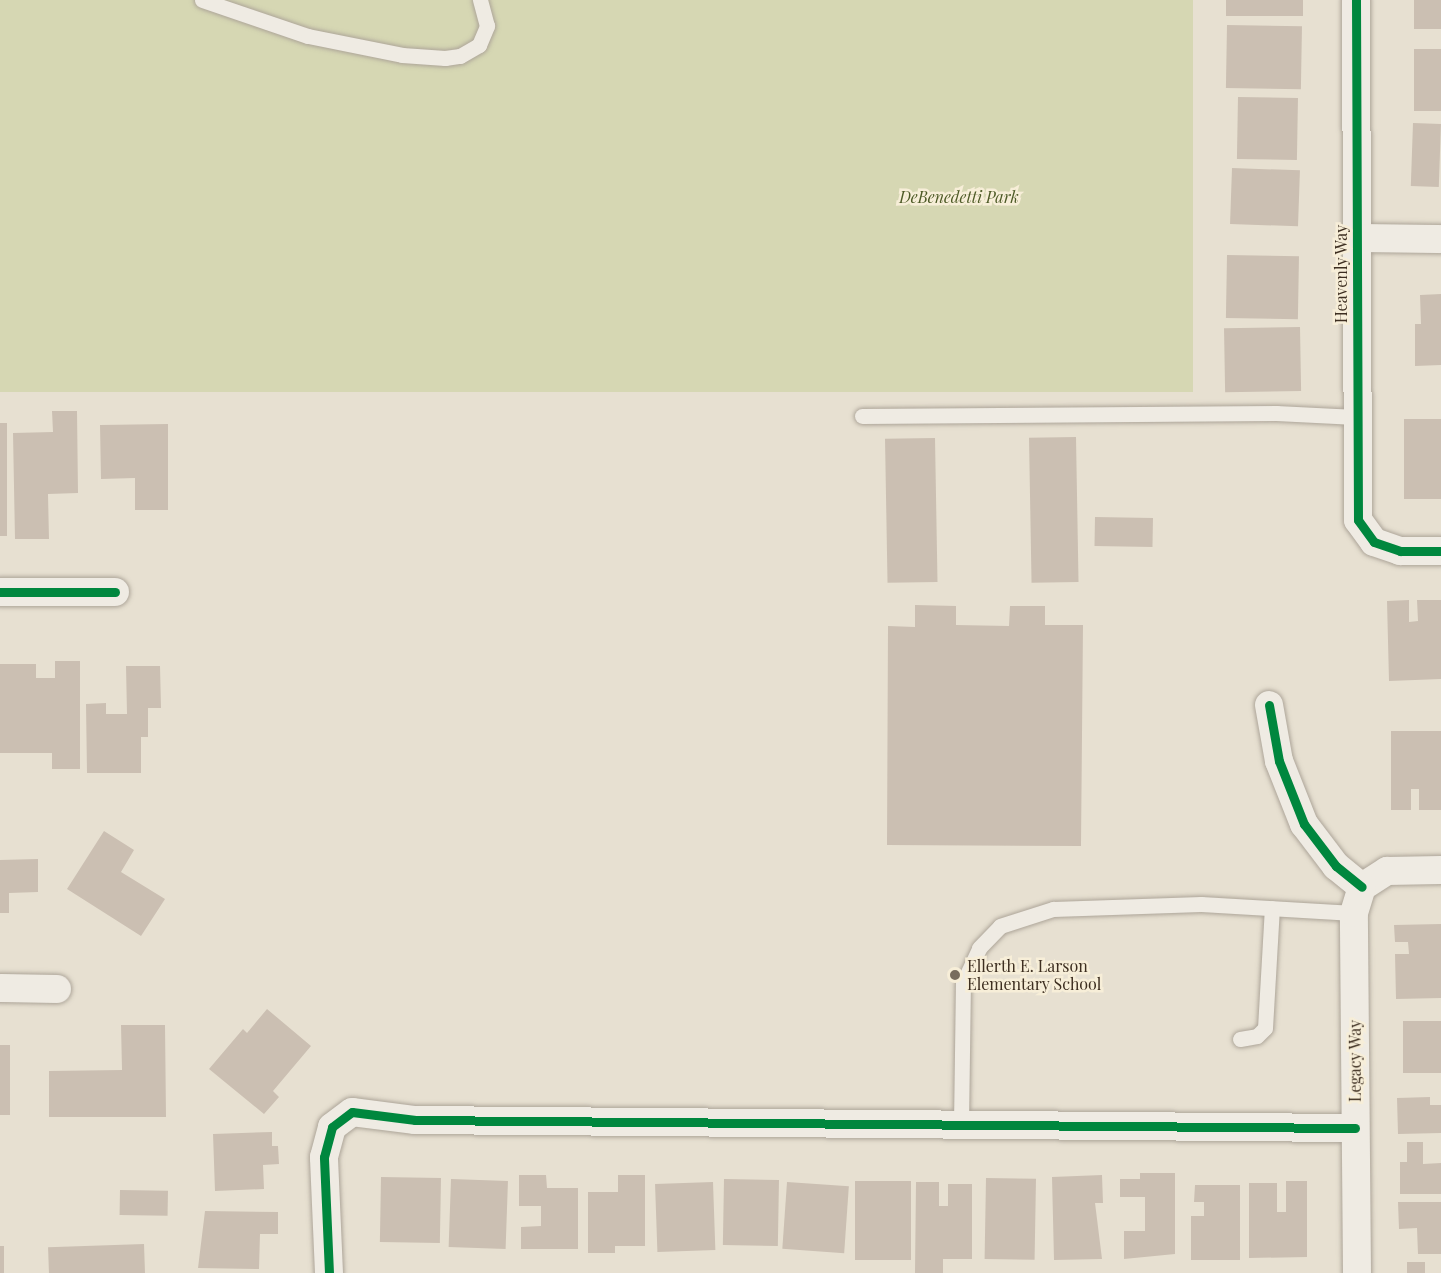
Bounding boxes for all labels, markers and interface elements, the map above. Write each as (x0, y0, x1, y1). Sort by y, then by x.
park label: DeBenedetti Park (899, 187, 1019, 207)
street label: Heavenly Way (1331, 224, 1351, 324)
place label: Ellerth E. Larson Elementary School (967, 956, 1102, 994)
marker: Ellerth E. Larson Elementary School (948, 968, 962, 982)
street label: Legacy Way (1345, 1019, 1365, 1103)

